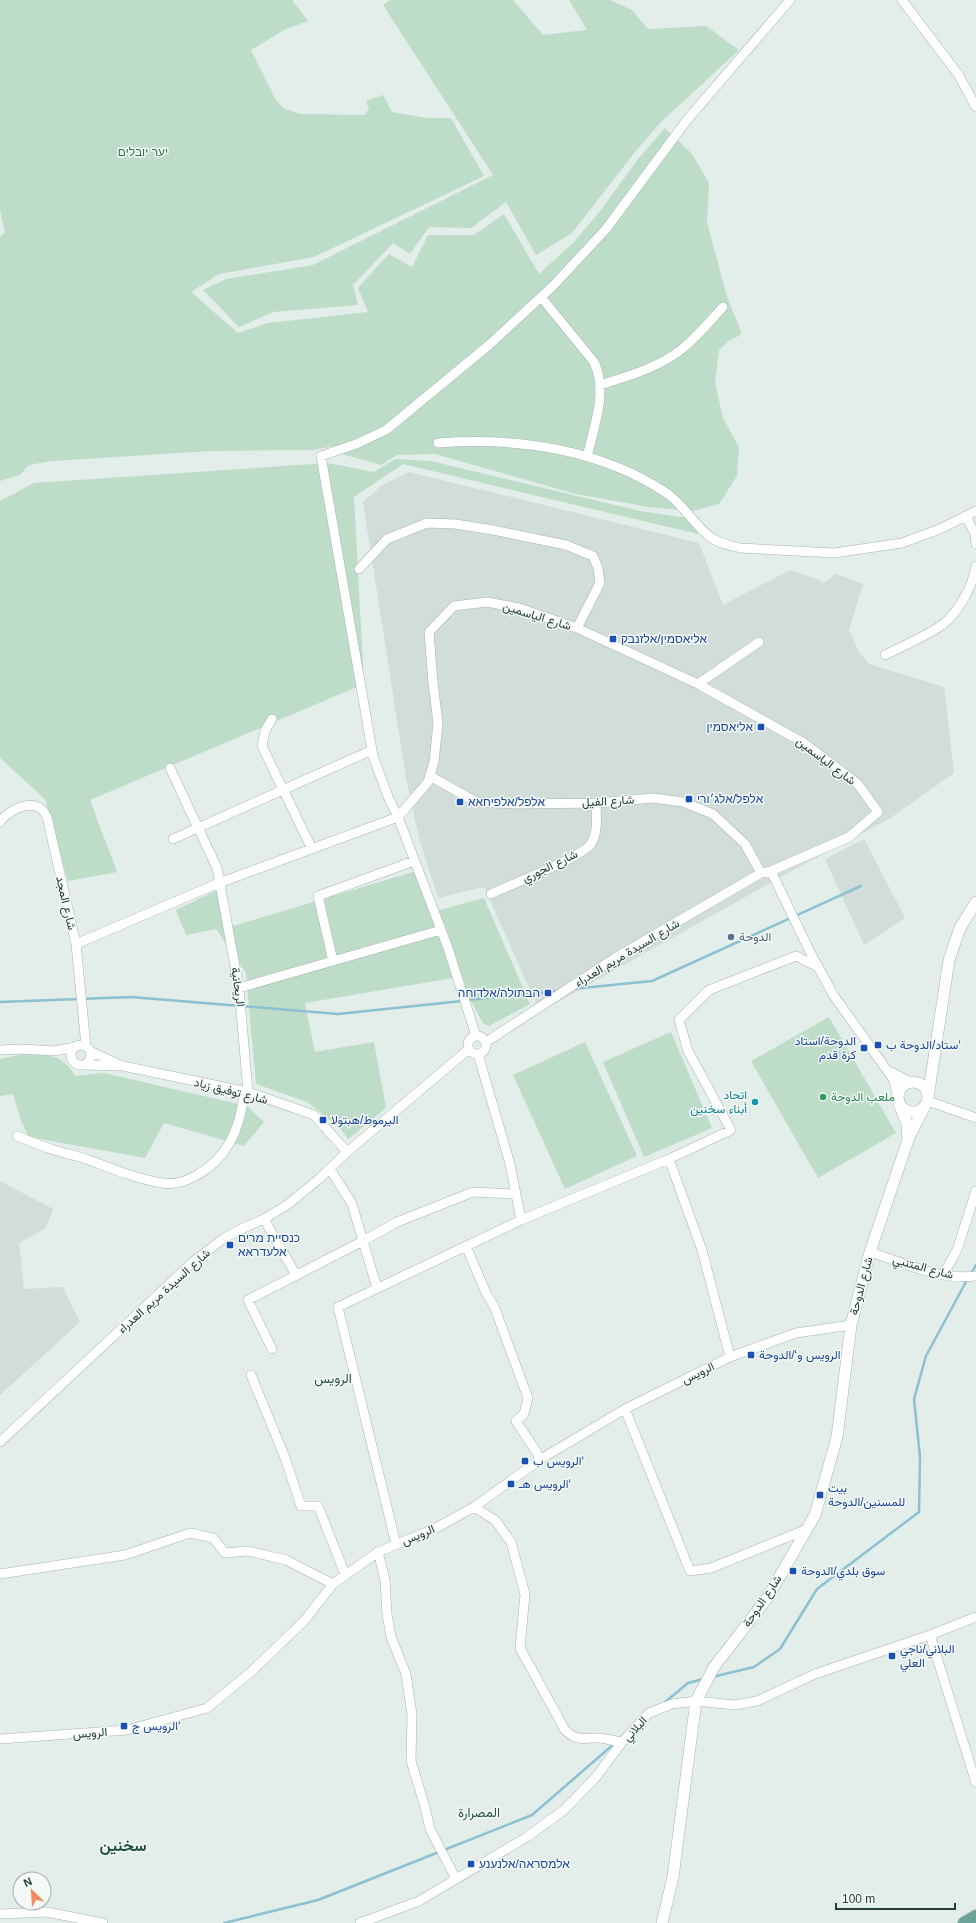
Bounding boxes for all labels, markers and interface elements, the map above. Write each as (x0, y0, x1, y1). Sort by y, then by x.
park label: יער יובלים (118, 145, 168, 159)
street label: شارع الياسمين (500, 599, 573, 635)
place label: אליאסמין/אלזנבק (621, 632, 708, 646)
marker: אליאסמין/אלזנבק (608, 634, 618, 644)
place label: אליאסמין (706, 720, 753, 734)
marker: אליאסמין (756, 722, 766, 732)
street label: شارع الياسمين (792, 734, 859, 790)
place label: אלפל/אלג׳ורי (697, 792, 764, 806)
street label: شارع الفيل (581, 793, 635, 811)
marker: אלפל/אלג׳ורי (684, 794, 694, 804)
place label: אלפל/אלפיחאא (468, 795, 545, 809)
marker: אלפל/אלפיחאא (455, 797, 465, 807)
street label: شارع الجوري (520, 847, 581, 888)
street label: شارع المجد (51, 875, 79, 932)
street label: شارع السيدة مريم العدراء (572, 916, 683, 992)
place label: الدوحة (739, 930, 771, 945)
marker: الدوحة (726, 932, 736, 942)
street label: الريحانية (227, 966, 248, 1008)
place label: הבתולה/אלדוחה (458, 986, 540, 1000)
marker: הבתולה/אלדוחה (543, 988, 553, 998)
place label: الدوحة/استاد كرة قدم (795, 1034, 856, 1063)
place label: ستاد/الدوحة ب‘ (886, 1038, 961, 1053)
marker: ستاد/الدوحة ب‘ (873, 1040, 883, 1050)
marker: الدوحة/استاد كرة قدم (859, 1043, 869, 1053)
street label: شارع توفيق زياد (192, 1075, 269, 1109)
place label: اتحاد أبناء سخنين (690, 1088, 747, 1117)
place label: ملعب الدوحة (831, 1090, 895, 1105)
marker: ملعب الدوحة (818, 1092, 828, 1102)
marker: اتحاد أبناء سخنين (750, 1097, 760, 1107)
place label: اليرموط/هبتولا (331, 1113, 399, 1128)
marker: اليرموط/هبتولا (318, 1115, 328, 1125)
place label: כנסיית מרים אלעדראא (238, 1231, 300, 1259)
marker: כנסיית מרים אלעדראא (225, 1240, 235, 1250)
street label: شارع السيدة مريم العدراء (115, 1246, 214, 1338)
street label: شارع المتنبي (890, 1252, 955, 1285)
street label: شارع الدوحة (847, 1255, 877, 1317)
place label: الرويس و‘/الدوحة (759, 1348, 841, 1363)
marker: الرويس و‘/الدوحة (746, 1350, 756, 1360)
street label: الرويس (679, 1359, 717, 1388)
district label: الرويس (314, 1371, 352, 1387)
place label: الرويس ب‘ (533, 1454, 584, 1469)
marker: الرويس ب‘ (520, 1456, 530, 1466)
place label: الرويس هـ‘ (518, 1477, 571, 1492)
marker: الرويس هـ‘ (506, 1479, 516, 1489)
place label: بيت للمسنين/الدوحة (828, 1481, 905, 1510)
marker: بيت للمسنين/الدوحة (815, 1490, 825, 1500)
street label: الرويس (399, 1522, 437, 1549)
place label: سوق بلدي/الدوحة (801, 1564, 885, 1581)
marker: سوق بلدي/الدوحة (788, 1566, 798, 1576)
street label: شارع الدوحة (740, 1572, 786, 1631)
place label: البلاني/ناجي العلي (900, 1642, 955, 1673)
marker: البلاني/ناجي العلي (887, 1651, 897, 1661)
street label: البلاني (620, 1714, 652, 1746)
place label: الرويس ج‘ (132, 1719, 181, 1735)
marker: الرويس ج‘ (119, 1721, 129, 1731)
street label: الرويس (72, 1725, 108, 1742)
district label: المصرارة (458, 1805, 500, 1821)
district label: سخنين (99, 1837, 147, 1855)
place label: אלמסראה/אלנענע (479, 1857, 570, 1871)
marker: אלמסראה/אלנענע (466, 1859, 476, 1869)
north arrow (12, 1871, 52, 1911)
text: N (22, 1875, 34, 1889)
scale bar (836, 1885, 955, 1911)
text: 100 m (842, 1892, 875, 1906)

